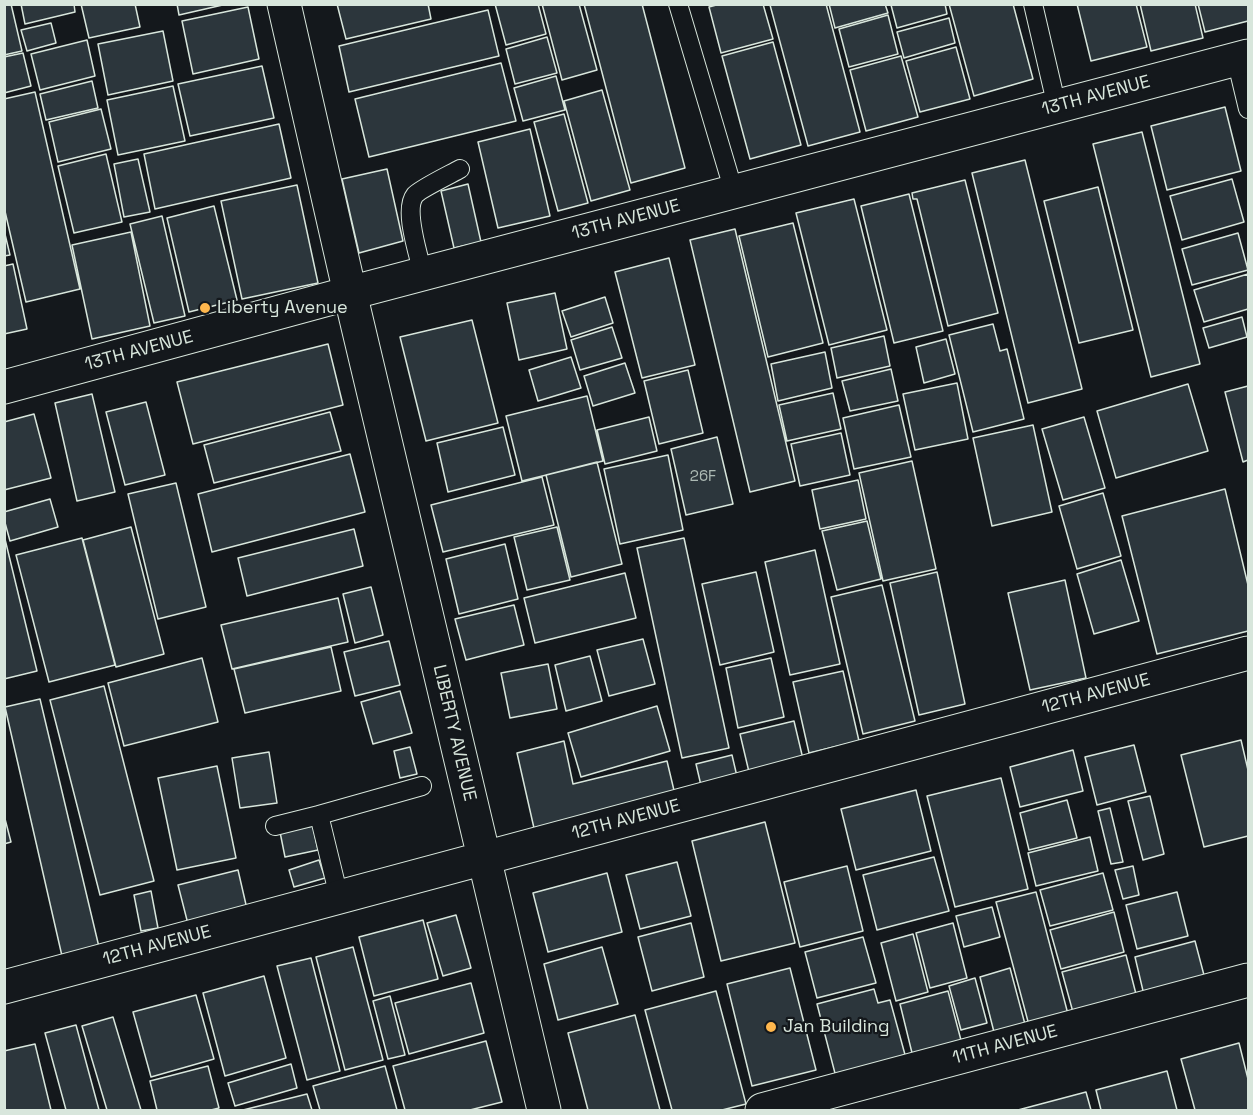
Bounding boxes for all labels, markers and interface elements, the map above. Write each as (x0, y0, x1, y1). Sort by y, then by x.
street label: 13TH AVENUE (1040, 71, 1152, 121)
street label: 13TH AVENUE (570, 195, 682, 245)
place label: Liberty Avenue (217, 297, 348, 319)
marker: Liberty Avenue (198, 301, 212, 315)
street label: 13TH AVENUE (83, 326, 195, 376)
house number: 26F (690, 468, 716, 486)
street label: LIBERTY AVENUE (428, 663, 480, 803)
street label: 12TH AVENUE (1040, 669, 1152, 719)
street label: 12TH AVENUE (570, 795, 682, 845)
street label: 12TH AVENUE (101, 921, 213, 971)
place label: Jan Building (783, 1016, 890, 1038)
marker: Jan Building (764, 1020, 778, 1034)
street label: 11TH AVENUE (950, 1021, 1060, 1069)

